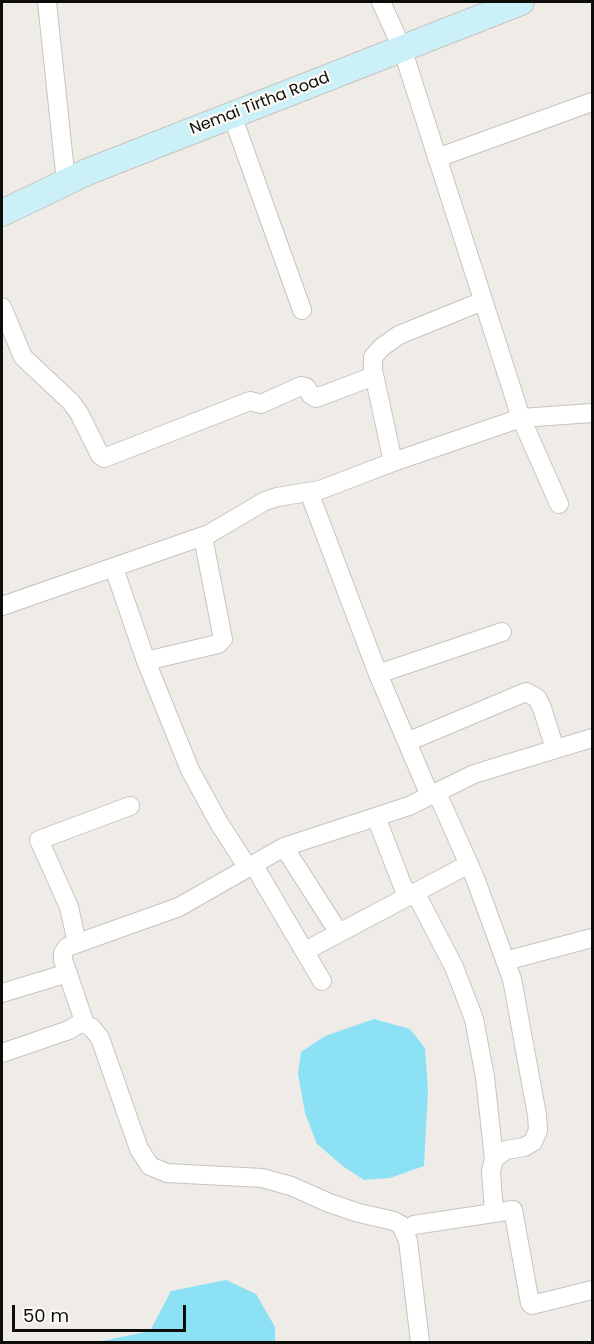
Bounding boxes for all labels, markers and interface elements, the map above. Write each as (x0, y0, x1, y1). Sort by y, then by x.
street label: Nemai Tirtha Road (187, 69, 333, 139)
scale bar (15, 1293, 189, 1331)
text: 50 m (23, 1303, 69, 1328)

